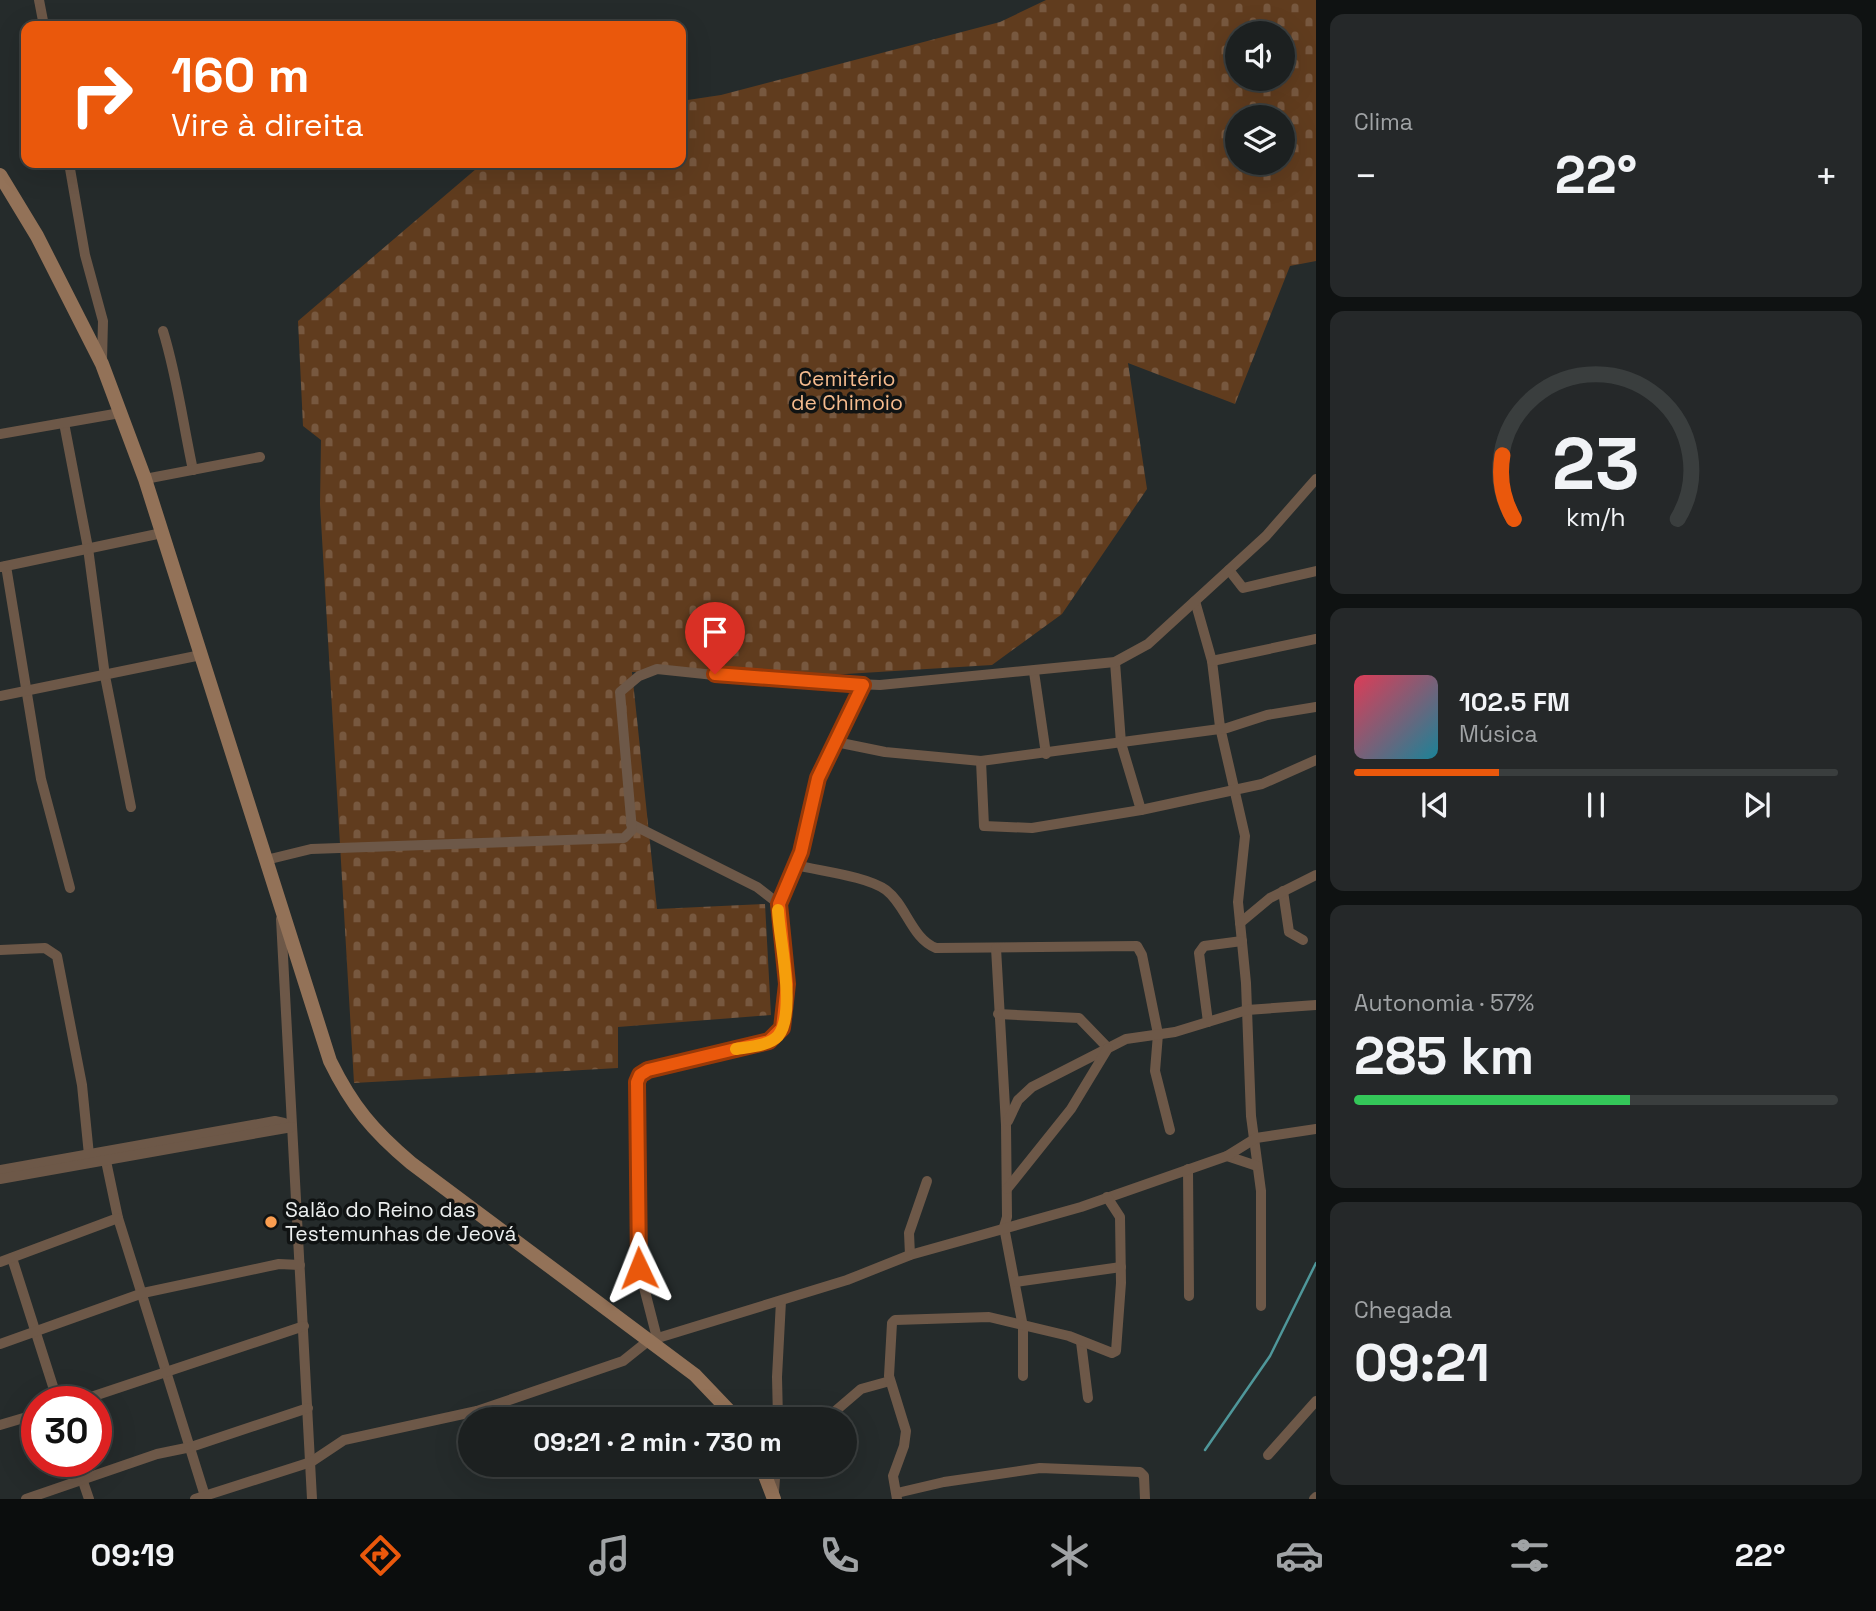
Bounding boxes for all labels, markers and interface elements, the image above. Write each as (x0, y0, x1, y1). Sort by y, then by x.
map controls (1225, 21, 1295, 175)
button: sound (1225, 21, 1295, 91)
text: 160 m (171, 44, 309, 106)
icon: right (56, 49, 147, 140)
text: Vire à direita (171, 105, 364, 145)
button: layers (1225, 105, 1295, 175)
text: Clima (1354, 107, 1413, 137)
text: 22° (1555, 142, 1637, 208)
text: − (1354, 152, 1378, 200)
text: + (1814, 152, 1838, 200)
park label: Cemitério de Chimoio (791, 365, 903, 416)
text: 23 (1552, 417, 1640, 510)
text: km/h (1566, 500, 1626, 532)
pin (685, 602, 745, 674)
icon: arrive (696, 613, 734, 651)
text: 102.5 FM (1459, 685, 1570, 719)
text: Música (1459, 719, 1538, 749)
icon: previous (1416, 786, 1454, 824)
icon: pause (1577, 786, 1615, 824)
icon: next (1738, 786, 1776, 824)
text: Autonomia · 57% (1354, 988, 1534, 1018)
text: 285 km (1354, 1023, 1534, 1089)
place label: Salão do Reino das Testemunhas de Jeová (285, 1196, 516, 1247)
marker: Salão do Reino das Testemunhas de Jeová (263, 1214, 279, 1230)
position arrow (602, 1231, 676, 1305)
text: Chegada (1354, 1295, 1452, 1325)
text: 09:21 (1354, 1330, 1490, 1396)
speed limit sign: 30 (21, 1386, 112, 1477)
text: 09:21 · 2 min · 730 m (533, 1425, 782, 1459)
icon: directions (356, 1531, 405, 1580)
icon: music (585, 1531, 634, 1580)
icon: phone (815, 1531, 864, 1580)
icon: climate (1045, 1531, 1094, 1580)
icon: car (1275, 1531, 1324, 1580)
icon: filters (1505, 1531, 1554, 1580)
text: 09:19 (90, 1535, 175, 1575)
text: 22° (1735, 1535, 1785, 1575)

